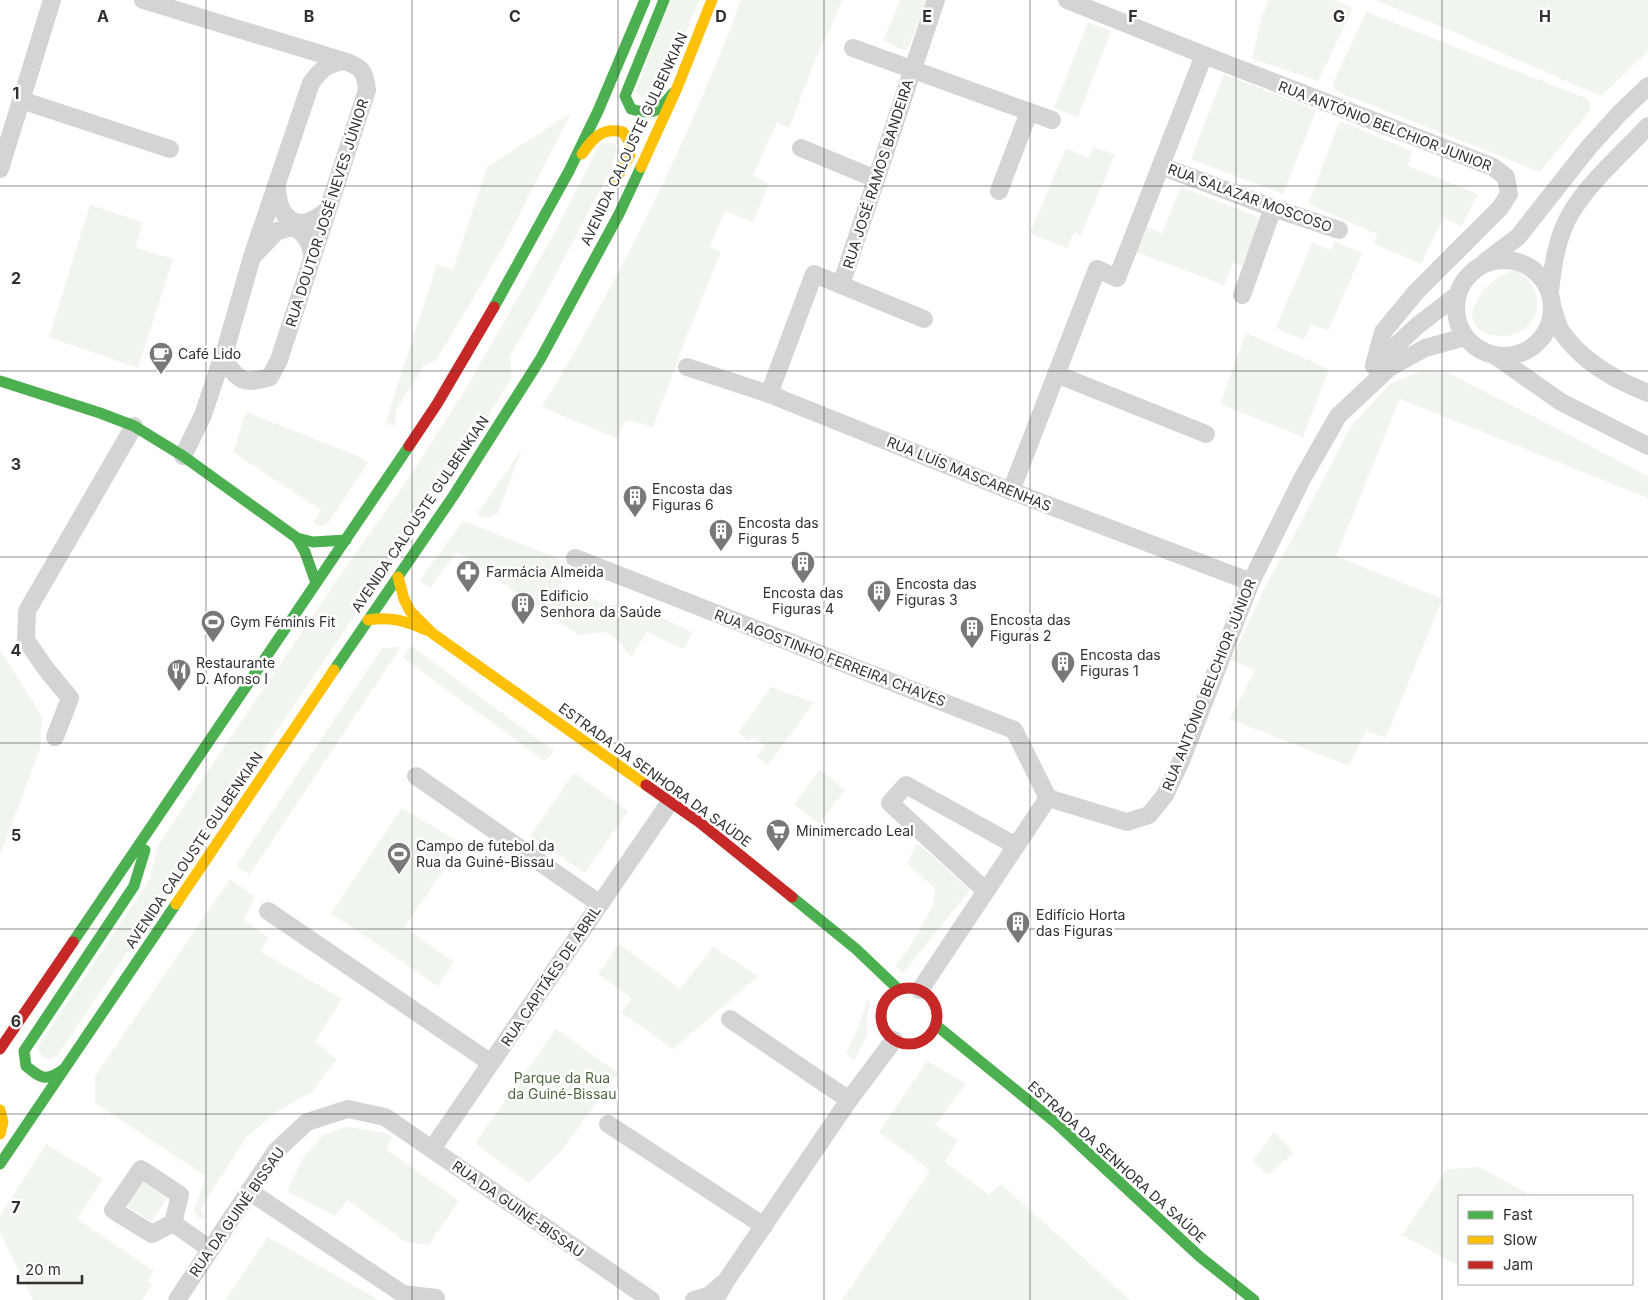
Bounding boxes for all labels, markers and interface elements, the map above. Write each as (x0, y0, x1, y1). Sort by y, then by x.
text: A (97, 6, 109, 26)
text: B (304, 6, 314, 26)
text: C (509, 6, 521, 26)
text: D (715, 6, 727, 26)
text: E (922, 6, 932, 26)
text: F (1128, 6, 1138, 26)
text: G (1333, 6, 1345, 26)
text: H (1539, 6, 1551, 26)
street label: AVENIDA CALOUSTE GULBENKIAN (577, 30, 691, 248)
street label: RUA JOSÉ RAMOS BANDEIRA (839, 77, 916, 271)
street label: RUA ANTÓNIO BELCHIOR JUNIOR (1276, 77, 1494, 174)
text: 1 (13, 83, 19, 103)
street label: RUA DOUTOR JOSÉ NEVES JÚNIOR (282, 97, 371, 329)
street label: RUA SALAZAR MOSCOSO (1166, 160, 1335, 235)
text: 2 (11, 268, 21, 288)
cafe icon: Café Lido (148, 341, 174, 375)
place label: Café Lido (178, 345, 241, 362)
street label: AVENIDA CALOUSTE GULBENKIAN (347, 412, 492, 615)
street label: RUA LUÍS MASCARENHAS (885, 433, 1054, 514)
text: 3 (11, 454, 21, 474)
place label: Encosta das Figuras 6 (652, 480, 733, 513)
building icon: Encosta das Figuras 6 (622, 484, 648, 518)
place label: Encosta das Figuras 5 (738, 514, 819, 547)
building icon: Encosta das Figuras 5 (708, 518, 734, 552)
building icon: Encosta das Figuras 4 (790, 550, 816, 584)
pharmacy icon: Farmácia Almeida (455, 559, 481, 593)
place label: Farmácia Almeida (486, 563, 604, 580)
place label: Encosta das Figuras 3 (896, 575, 977, 608)
street label: RUA ANTÓNIO BELCHIOR JÚNIOR (1158, 576, 1259, 793)
building icon: Encosta das Figuras 3 (866, 579, 892, 613)
place label: Encosta das Figuras 4 (763, 584, 843, 617)
place label: Edificio Senhora da Saúde (540, 587, 661, 620)
building icon: Edificio Senhora da Saúde (510, 591, 536, 625)
street label: RUA AGOSTINHO FERREIRA CHAVES (712, 605, 948, 710)
sports icon: Gym Féminis Fit (200, 609, 226, 643)
place label: Encosta das Figuras 2 (990, 611, 1071, 644)
place label: Gym Féminis Fit (230, 613, 336, 630)
building icon: Encosta das Figuras 2 (959, 615, 985, 649)
text: 4 (11, 640, 22, 660)
place label: Encosta das Figuras 1 (1080, 646, 1161, 679)
building icon: Encosta das Figuras 1 (1050, 650, 1076, 684)
place label: Restaurante D. Afonso I (196, 654, 275, 687)
restaurant icon: Restaurante D. Afonso I (166, 658, 192, 692)
street label: ESTRADA DA SENHORA DA SAÚDE (556, 699, 755, 850)
street label: AVENIDA CALOUSTE GULBENKIAN (121, 748, 266, 951)
supermarket icon: Minimercado Leal (765, 818, 791, 852)
place label: Minimercado Leal (796, 822, 914, 839)
text: 5 (11, 825, 21, 845)
place label: Campo de futebol da Rua da Guiné-Bissau (416, 837, 555, 870)
sports icon: Campo de futebol da Rua da Guiné-Bissau (386, 841, 412, 875)
street label: RUA CAPITÃES DE ABRIL (497, 902, 604, 1049)
place label: Edifício Horta das Figuras (1036, 906, 1125, 939)
building icon: Edifício Horta das Figuras (1005, 910, 1031, 944)
text: 6 (11, 1011, 21, 1031)
park label: Parque da Rua da Guiné-Bissau (508, 1069, 616, 1102)
street label: ESTRADA DA SENHORA DA SAÚDE (1025, 1077, 1210, 1246)
street label: RUA DA GUINÉ BISSAU (185, 1144, 288, 1280)
street label: RUA DA GUINÉ-BISSAU (449, 1157, 587, 1260)
legend (1458, 1195, 1633, 1285)
text: 7 (11, 1197, 21, 1217)
text: Fast (1503, 1205, 1533, 1224)
text: Slow (1503, 1230, 1537, 1249)
scale bar (18, 1252, 81, 1284)
text: Jam (1503, 1255, 1533, 1274)
text: 20 m (25, 1260, 61, 1279)

